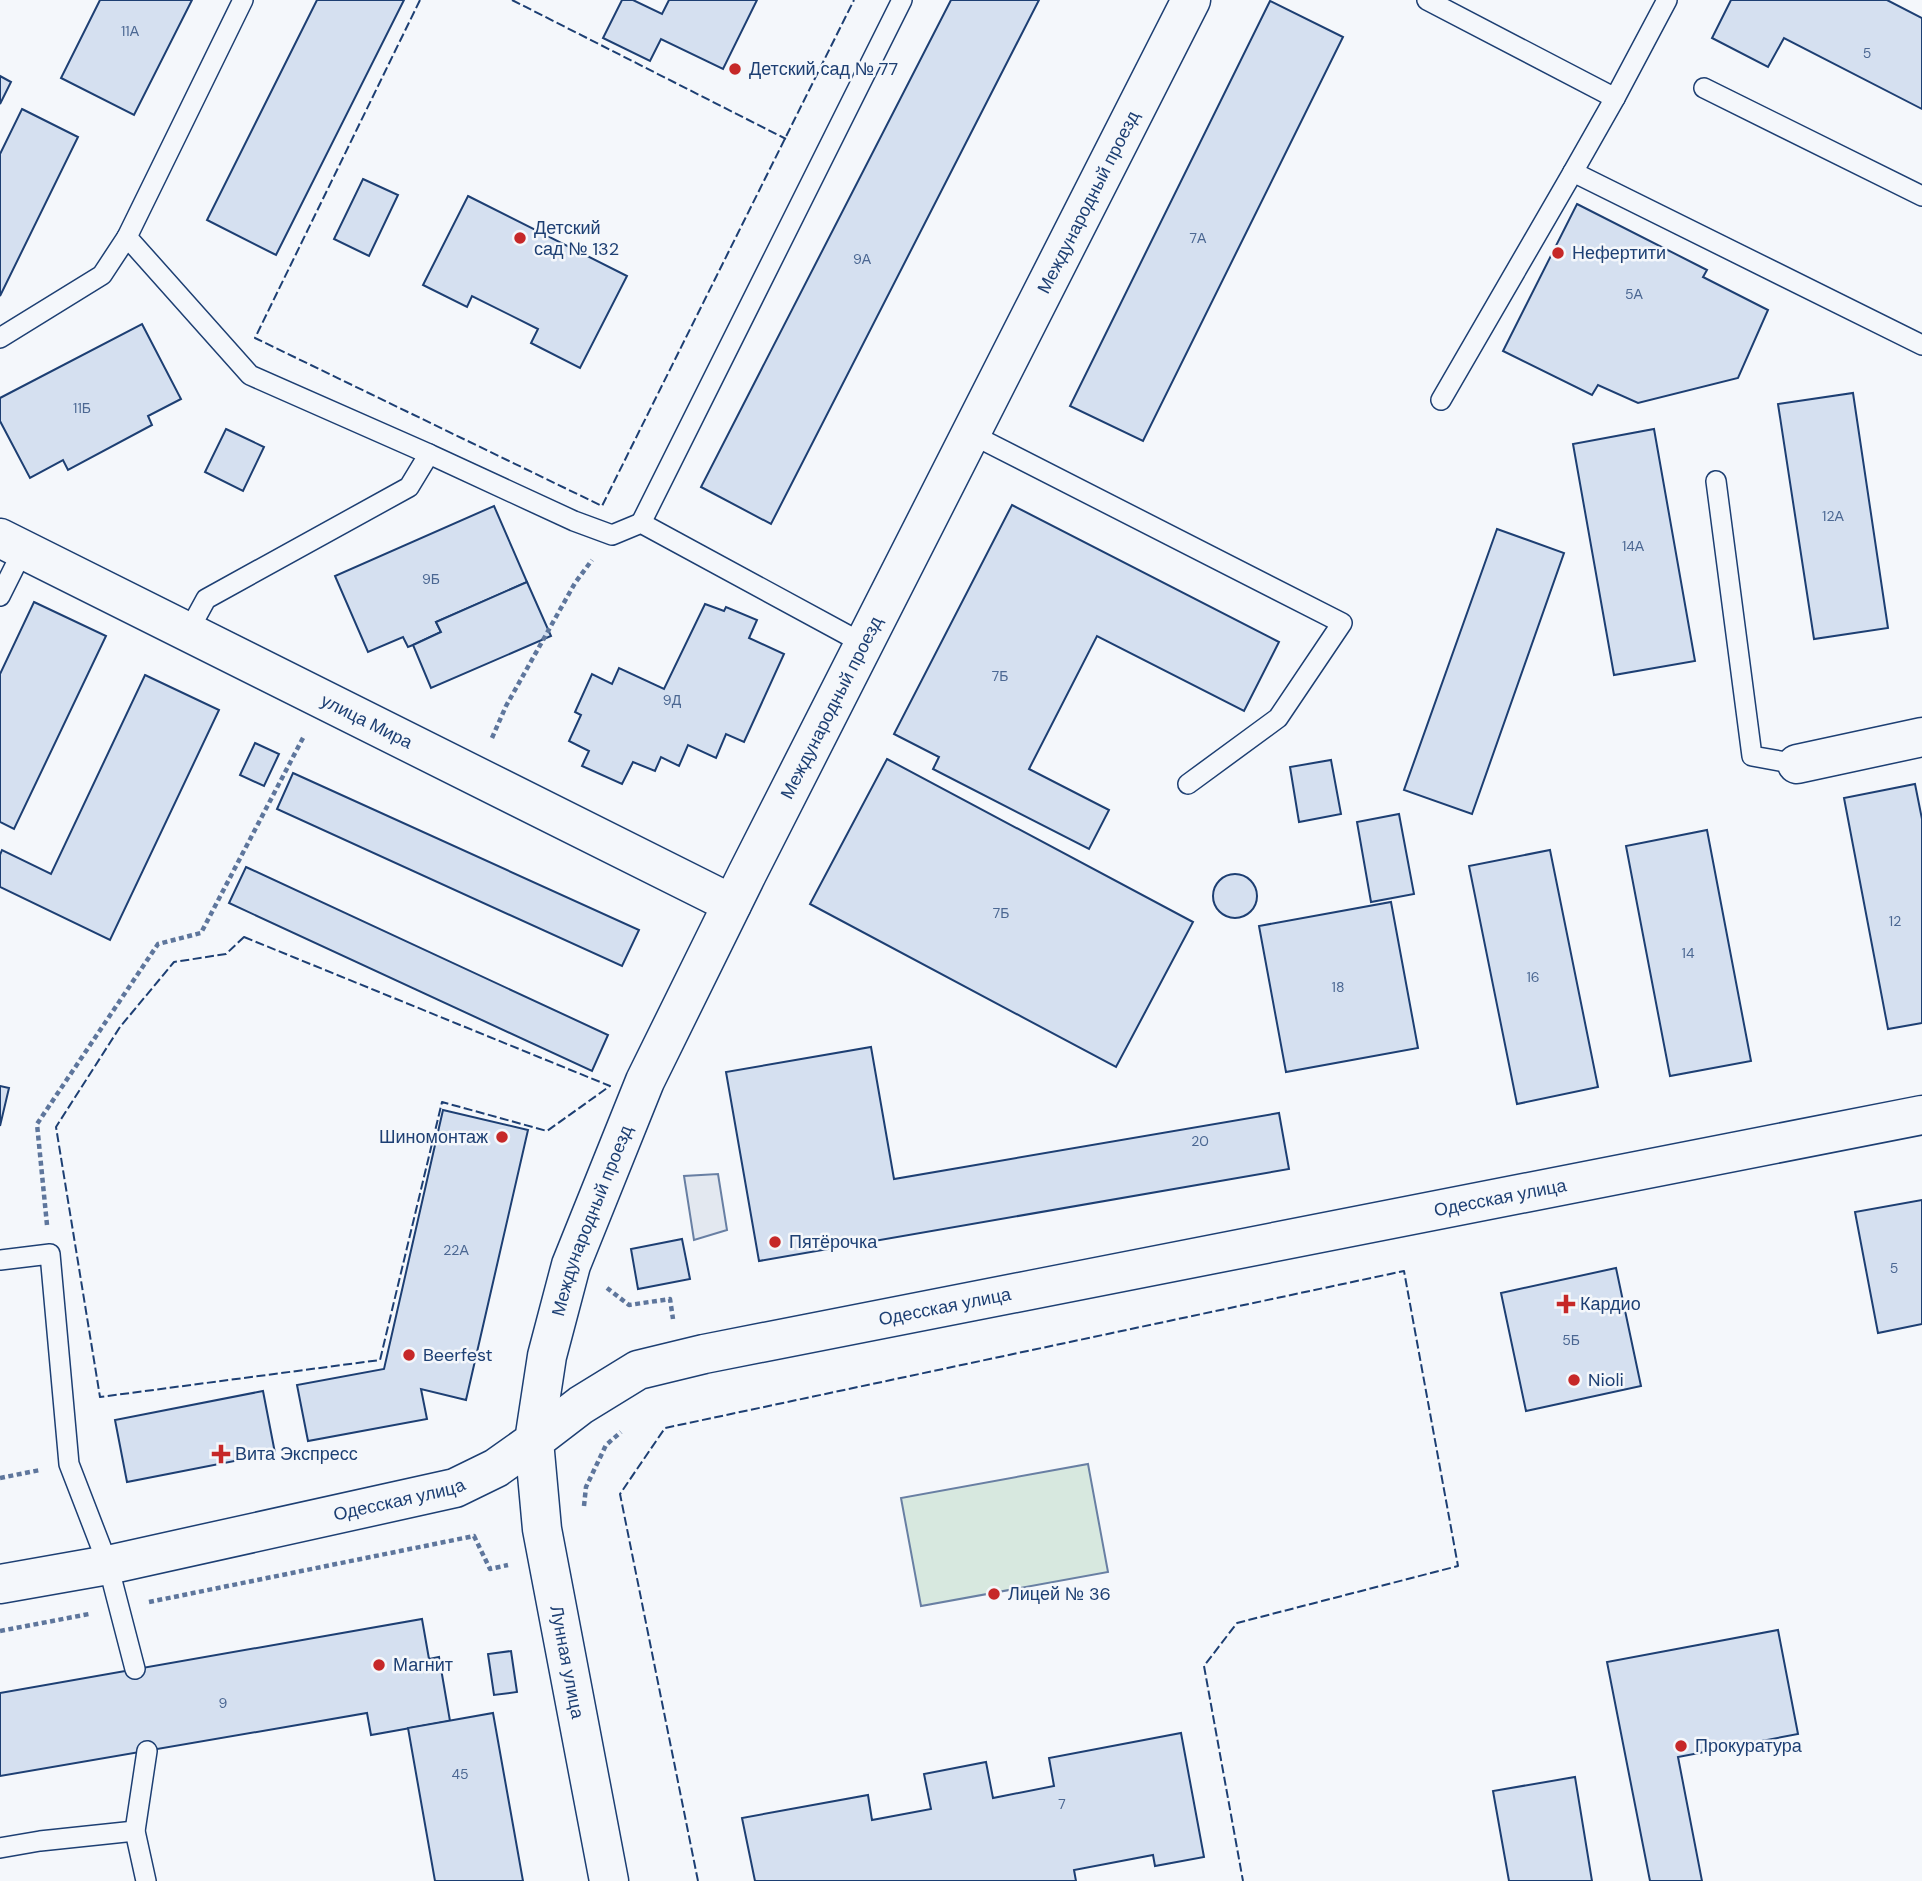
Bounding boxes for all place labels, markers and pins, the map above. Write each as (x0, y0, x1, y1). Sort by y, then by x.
place label: Детский сад № 77 (749, 57, 898, 81)
marker: Детский сад № 77 (727, 61, 743, 77)
place label: Детский сад № 132 (534, 216, 619, 261)
marker: Детский сад № 132 (512, 230, 528, 246)
place label: Нефертити (1572, 241, 1666, 265)
marker: Нефертити (1550, 245, 1566, 261)
place label: Шиномонтаж (379, 1125, 488, 1149)
marker: Шиномонтаж (494, 1129, 510, 1145)
place label: Пятёрочка (789, 1230, 878, 1254)
marker: Пятёрочка (767, 1234, 783, 1250)
place label: Кардио (1580, 1292, 1641, 1316)
marker: Кардио (1558, 1296, 1574, 1312)
place label: Beerfest (423, 1343, 493, 1367)
marker: Beerfest (401, 1347, 417, 1363)
place label: Nioli (1588, 1368, 1624, 1392)
marker: Nioli (1566, 1372, 1582, 1388)
place label: Вита Экспресс (235, 1442, 358, 1466)
marker: Вита Экспресс (213, 1446, 229, 1462)
place label: Лицей № 36 (1008, 1582, 1111, 1606)
marker: Лицей № 36 (986, 1586, 1002, 1602)
place label: Магнит (393, 1653, 453, 1677)
marker: Магнит (371, 1657, 387, 1673)
place label: Прокуратура (1695, 1734, 1803, 1758)
marker: Прокуратура (1673, 1738, 1689, 1754)

